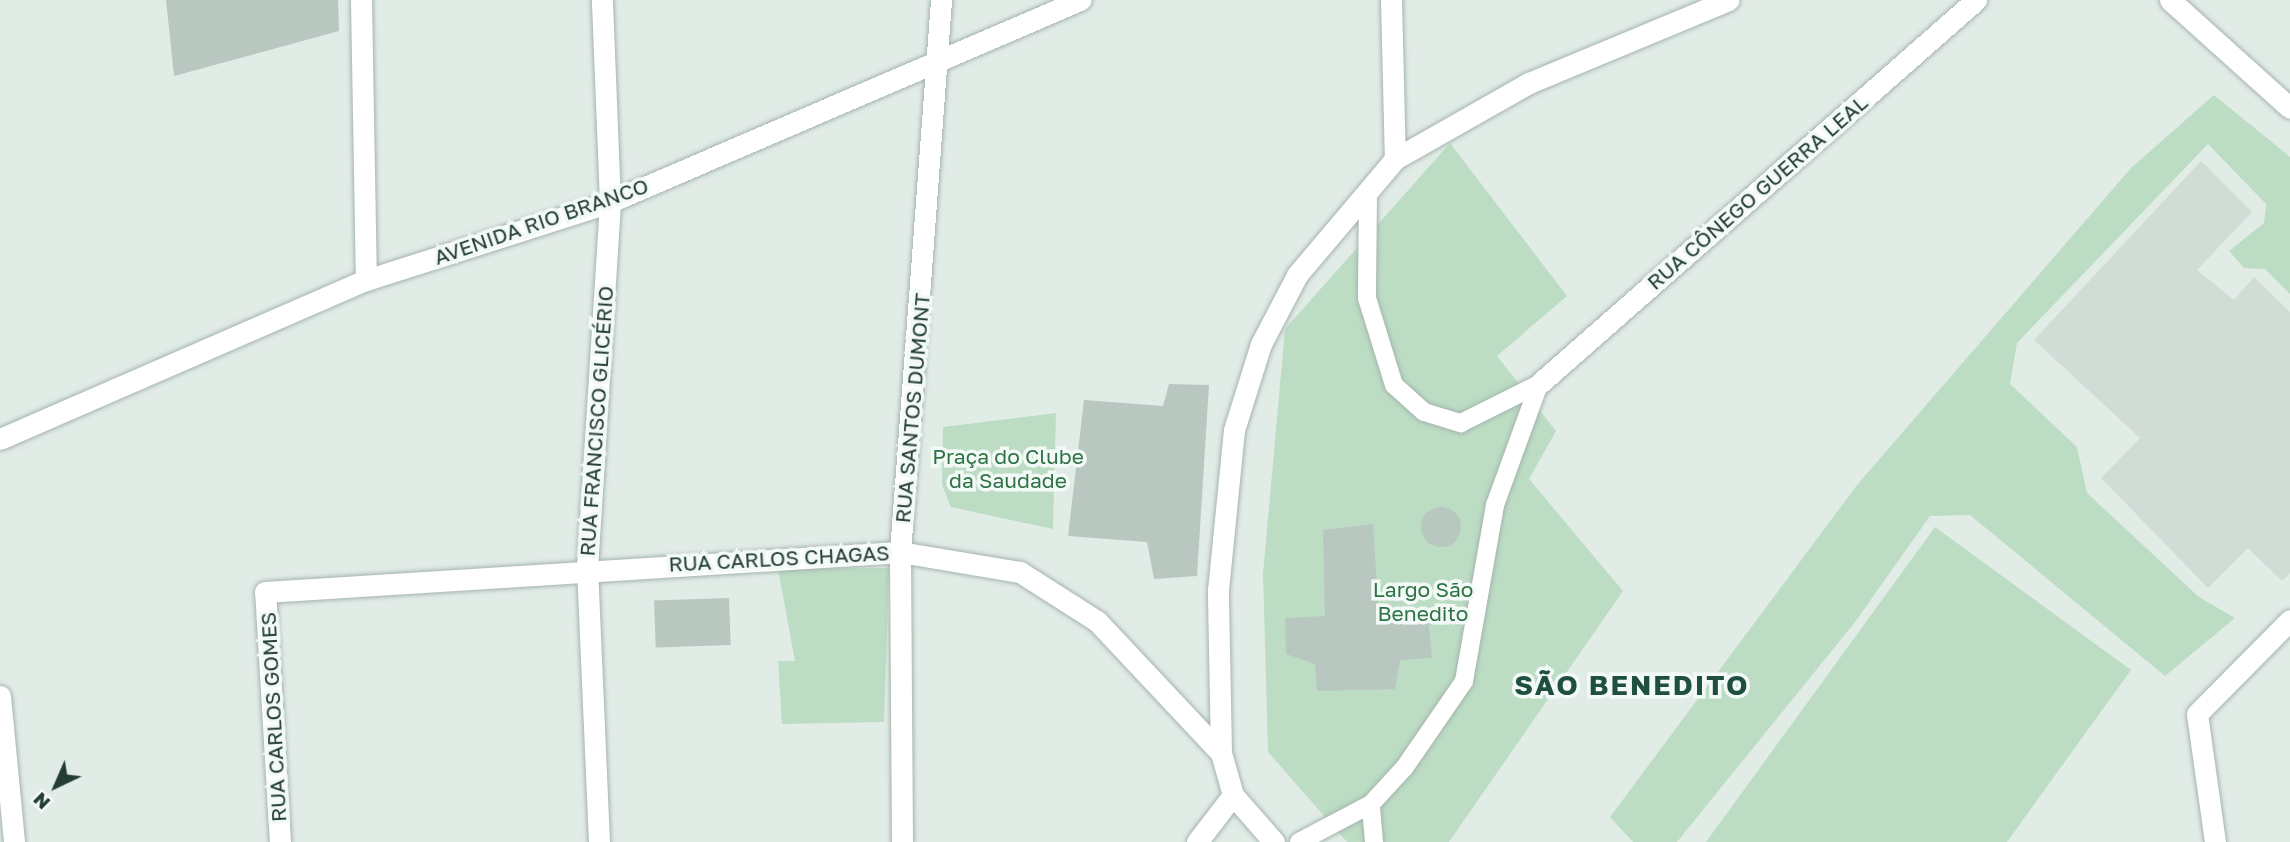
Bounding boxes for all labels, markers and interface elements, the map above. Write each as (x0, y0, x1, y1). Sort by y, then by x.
street label: RUA CÔNEGO GUERRA LEAL (1642, 89, 1872, 295)
street label: AVENIDA RIO BRANCO (430, 172, 652, 270)
street label: RUA FRANCISCO GLICÉRIO (574, 285, 618, 557)
street label: RUA SANTOS DUMONT (889, 292, 935, 524)
park label: Praça do Clube da Saudade (932, 443, 1084, 493)
street label: RUA CARLOS CHAGAS (668, 540, 890, 576)
park label: Largo São Benedito (1373, 576, 1473, 626)
street label: RUA CARLOS GOMES (255, 611, 291, 823)
district label: SÃO BENEDITO (1516, 668, 1748, 702)
north arrow (21, 751, 91, 821)
text: N (28, 788, 54, 815)

